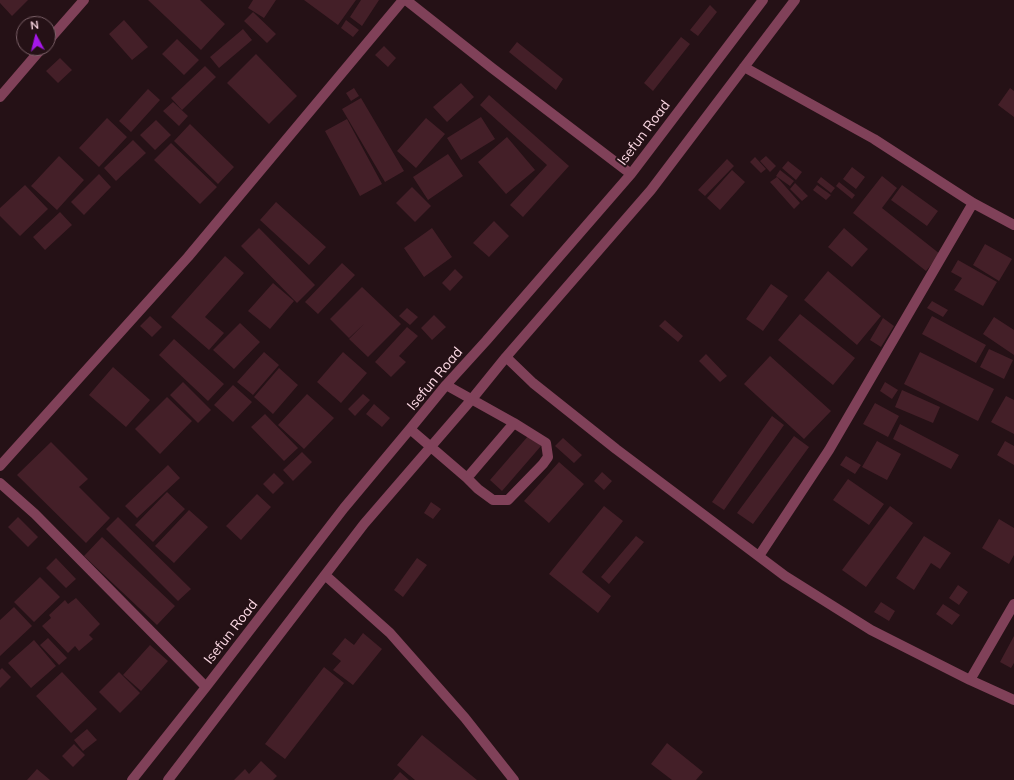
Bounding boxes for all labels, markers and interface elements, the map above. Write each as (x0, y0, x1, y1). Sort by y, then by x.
north arrow (16, 16, 56, 56)
text: N (30, 18, 40, 33)
street label: Isefun Road (614, 97, 674, 169)
street label: Isefun Road (404, 344, 466, 414)
street label: Isefun Road (201, 596, 261, 668)

